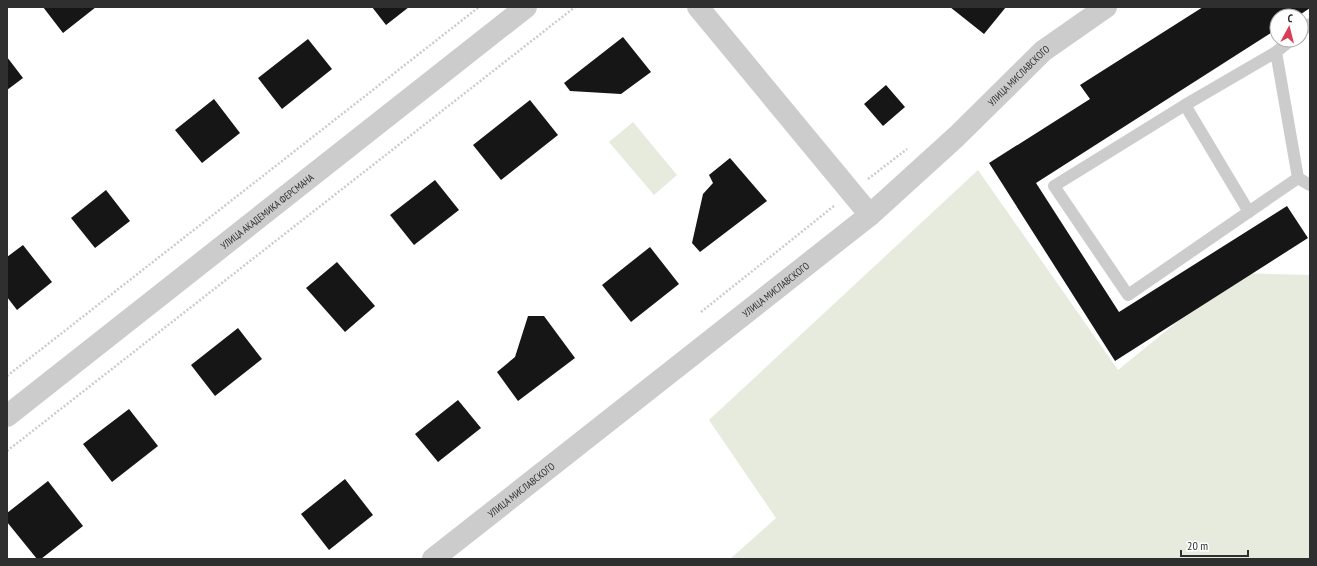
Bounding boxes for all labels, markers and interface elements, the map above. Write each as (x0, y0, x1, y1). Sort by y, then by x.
north arrow (1269, 8, 1309, 48)
text: С (1287, 11, 1294, 25)
street label: УЛИЦА МИСЛАВСКОГО (985, 42, 1053, 109)
street label: УЛИЦА АКАДЕМИКА ФЕРСМАНА (218, 171, 317, 252)
street label: УЛИЦА МИСЛАВСКОГО (740, 259, 812, 320)
street label: УЛИЦА МИСЛАВСКОГО (485, 459, 558, 520)
scale bar (1181, 532, 1248, 558)
text: 20 m (1187, 538, 1208, 553)

